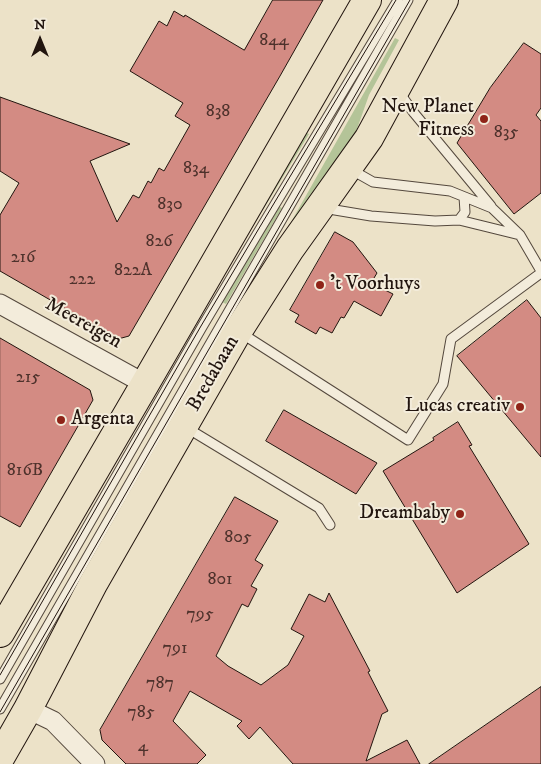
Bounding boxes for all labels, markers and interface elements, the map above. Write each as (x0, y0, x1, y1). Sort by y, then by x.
north arrow (15, 15, 65, 65)
text: N (34, 16, 46, 34)
house number: 844 (259, 30, 289, 52)
place label: New Planet Fitness (382, 96, 474, 143)
house number: 838 (206, 101, 230, 123)
marker: New Planet Fitness (478, 113, 490, 125)
house number: 835 (494, 122, 518, 144)
house number: 834 (183, 158, 209, 180)
house number: 830 (157, 194, 183, 216)
house number: 826 (145, 231, 173, 253)
house number: 216 (11, 247, 35, 269)
house number: 822A (114, 260, 152, 282)
house number: 222 (69, 269, 95, 291)
place label: 't Voorhuys (330, 273, 420, 297)
marker: 't Voorhuys (314, 279, 326, 291)
street label: Meereigen (40, 293, 126, 355)
street label: Bredabaan (183, 332, 245, 416)
house number: 215 (16, 367, 40, 389)
place label: Lucas creativ (405, 395, 510, 419)
marker: Lucas creativ (514, 401, 526, 413)
place label: Argenta (71, 408, 134, 432)
marker: Argenta (55, 414, 67, 426)
house number: 816B (7, 460, 43, 482)
place label: Dreambaby (359, 502, 450, 526)
marker: Dreambaby (454, 508, 466, 520)
house number: 805 (224, 527, 252, 549)
house number: 801 (207, 569, 233, 591)
house number: 795 (186, 604, 214, 626)
house number: 791 (163, 638, 187, 660)
house number: 787 (146, 673, 174, 695)
house number: 785 (127, 702, 155, 724)
house number: 4 (138, 736, 148, 758)

